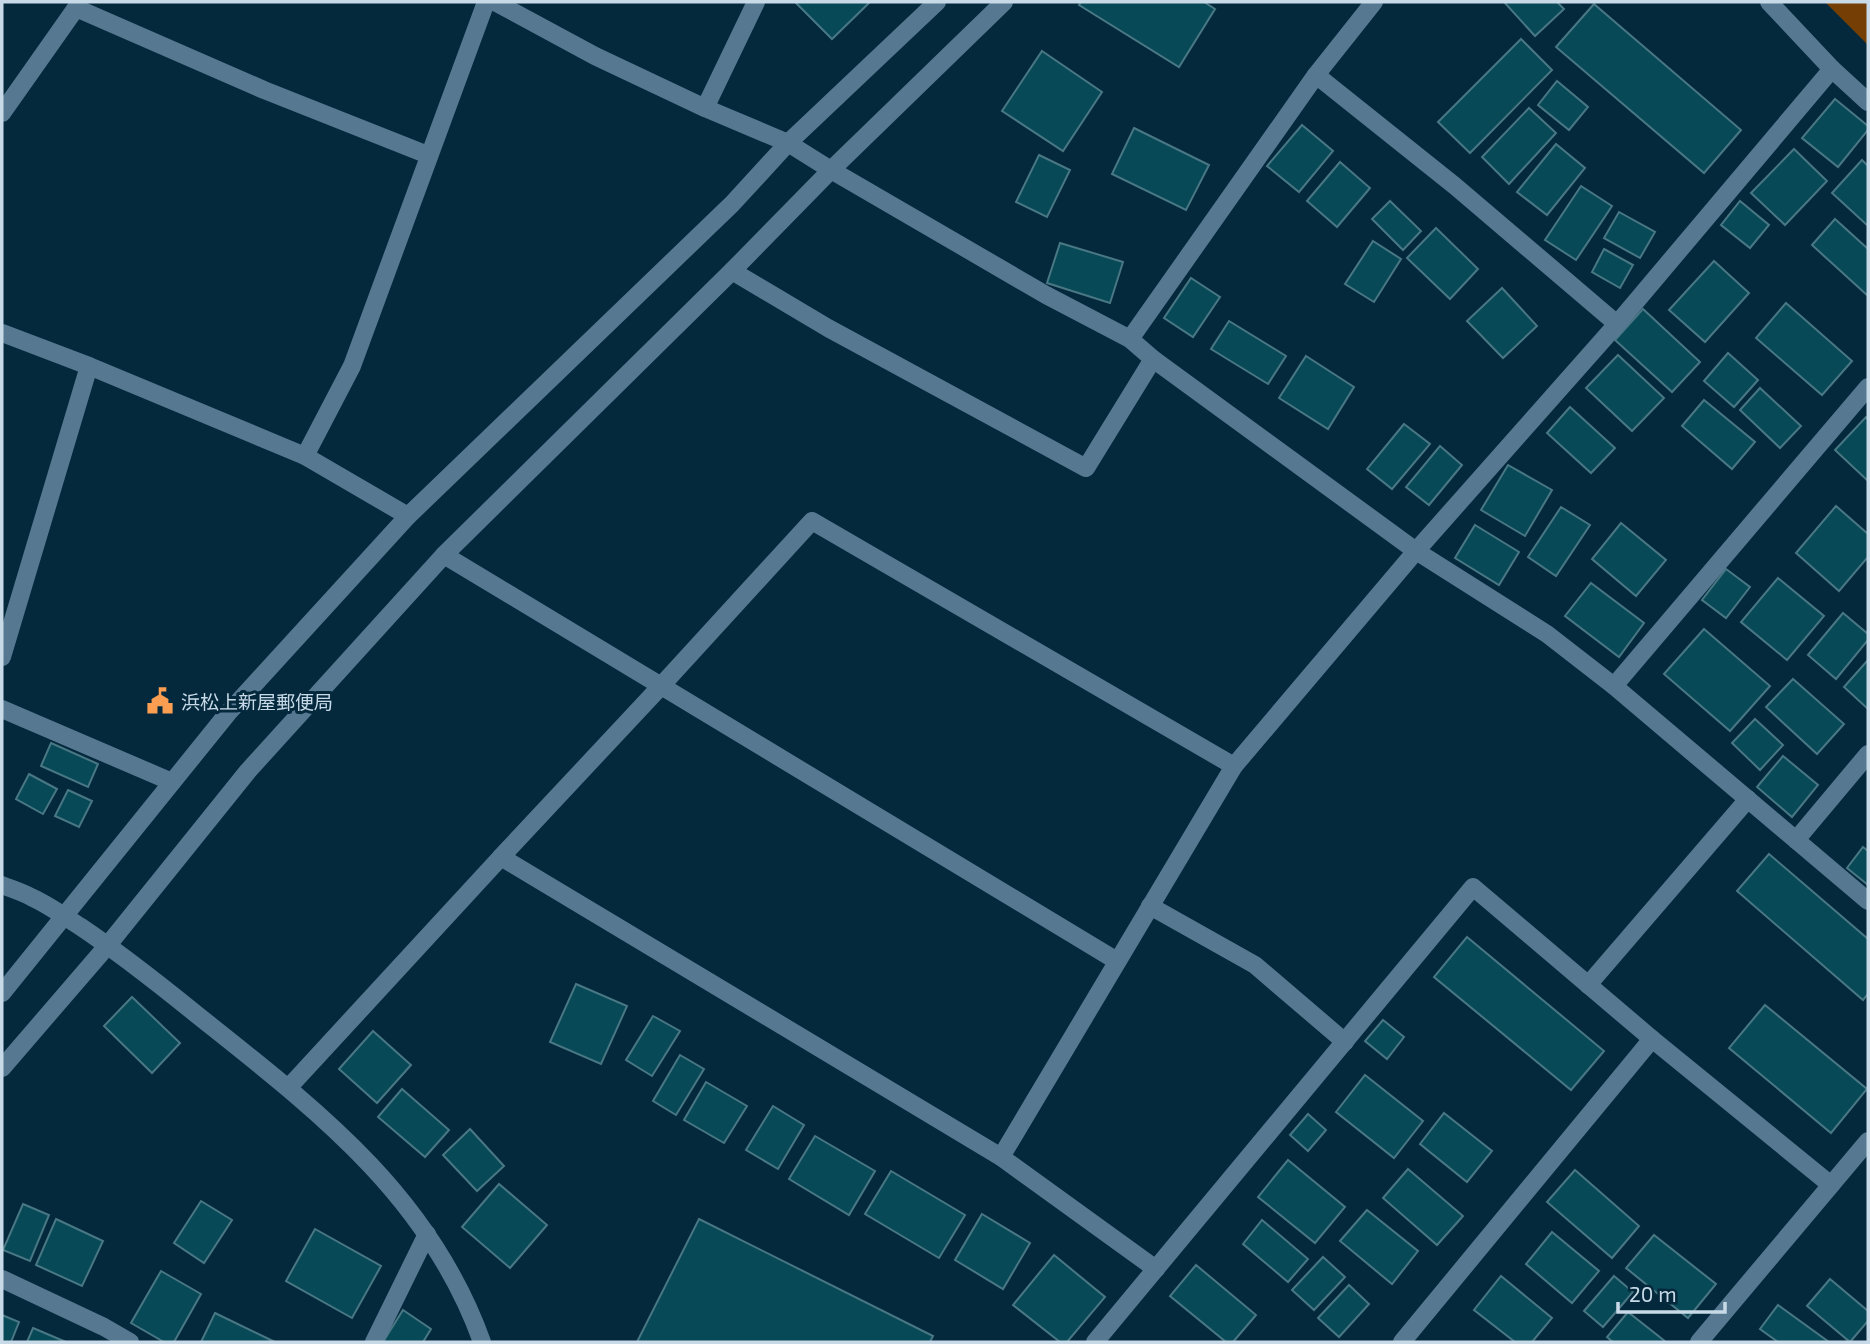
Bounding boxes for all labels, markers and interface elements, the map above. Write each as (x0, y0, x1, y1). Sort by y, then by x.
public building icon: 浜松上新屋郵便局 (145, 686, 175, 716)
place label: 浜松上新屋郵便局 (181, 690, 333, 713)
scale bar (1618, 1270, 1725, 1314)
text: 20 m (1629, 1281, 1677, 1306)

